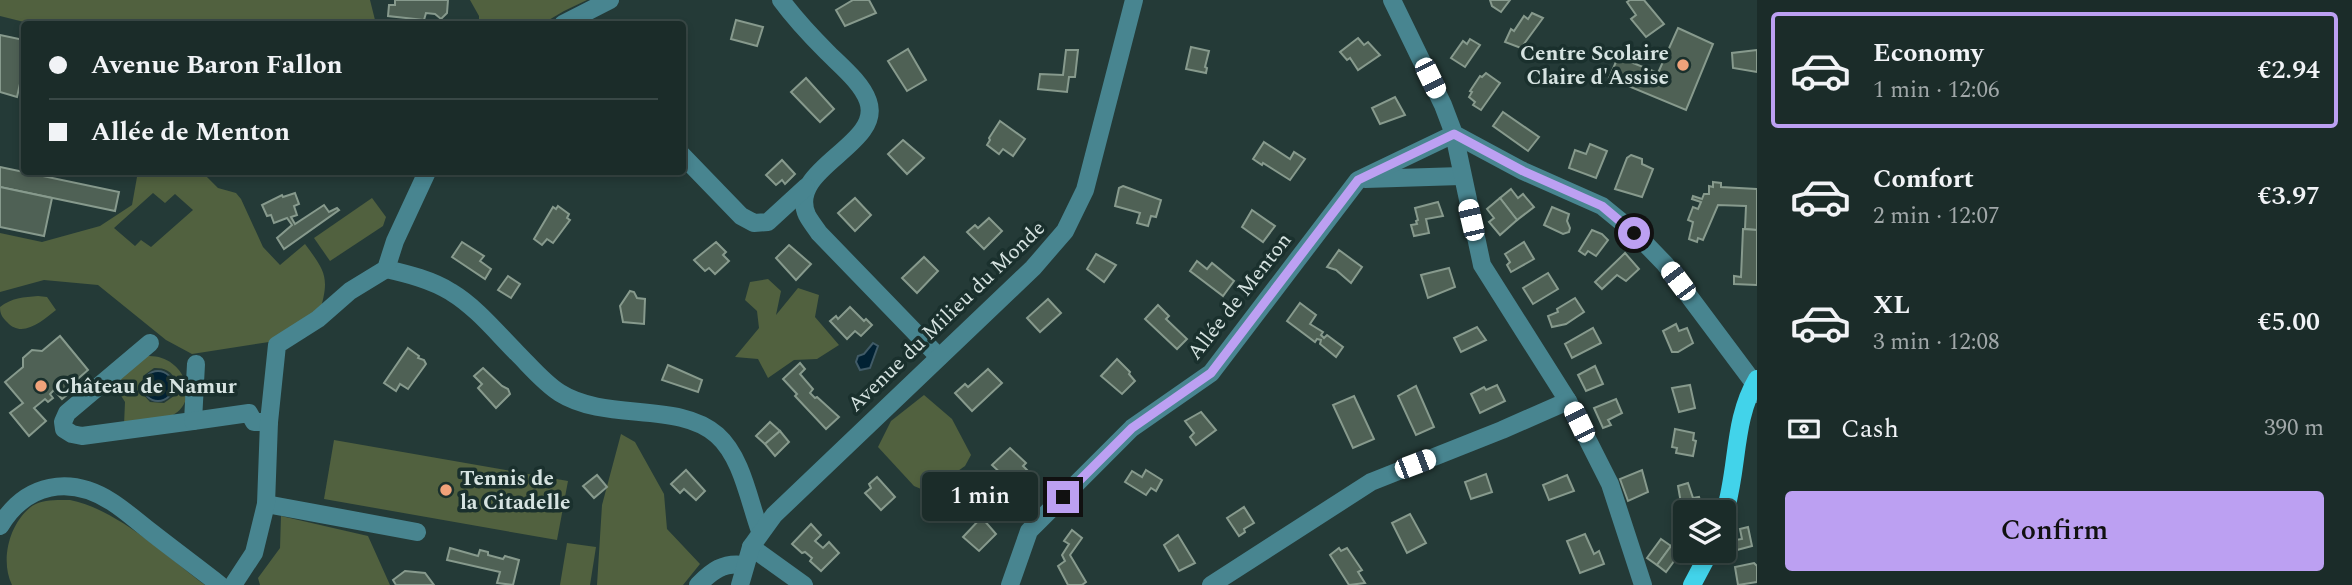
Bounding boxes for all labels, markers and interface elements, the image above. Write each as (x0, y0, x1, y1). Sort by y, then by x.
text: Economy (1873, 33, 1983, 73)
place label: Centre Scolaire Claire d'Assise (1520, 38, 1669, 94)
icon: car (1789, 39, 1852, 102)
text: Avenue Baron Fallon (91, 45, 343, 85)
text: €2.94 (2257, 50, 2320, 90)
car (1412, 55, 1449, 101)
marker: Centre Scolaire Claire d'Assise (1675, 57, 1691, 73)
text: 1 min · 12:06 (1873, 73, 2000, 108)
text: Allée de Menton (91, 112, 290, 152)
text: Comfort (1873, 159, 1974, 199)
icon: car (1789, 165, 1852, 228)
text: €3.97 (2257, 176, 2320, 216)
car (1457, 197, 1486, 243)
text: 2 min · 12:07 (1873, 199, 2000, 234)
street label: Avenue du Milieu du Monde (840, 213, 1053, 420)
route start (1618, 217, 1650, 249)
street label: Allée de Menton (1180, 226, 1300, 367)
car (1657, 258, 1700, 304)
text: XL (1873, 285, 1910, 325)
icon: car (1789, 291, 1852, 354)
text: €5.00 (2257, 302, 2320, 342)
text: 3 min · 12:08 (1873, 325, 2000, 360)
place label: Château de Namur (55, 371, 237, 403)
marker: Château de Namur (33, 378, 49, 394)
car (1561, 399, 1598, 445)
text: Cash (1841, 409, 1899, 449)
icon: cash (1785, 410, 1823, 448)
text: 390 m (2264, 411, 2324, 446)
car (1392, 447, 1439, 481)
place label: Tennis de la Citadelle (460, 463, 571, 519)
callout: 1 min (923, 472, 1038, 522)
text: 1 min (950, 479, 1010, 514)
route end (1047, 481, 1079, 513)
marker: Tennis de la Citadelle (438, 482, 454, 498)
button: Confirm (1785, 491, 2324, 571)
map controls (1673, 500, 1736, 563)
button: layers (1673, 500, 1736, 563)

